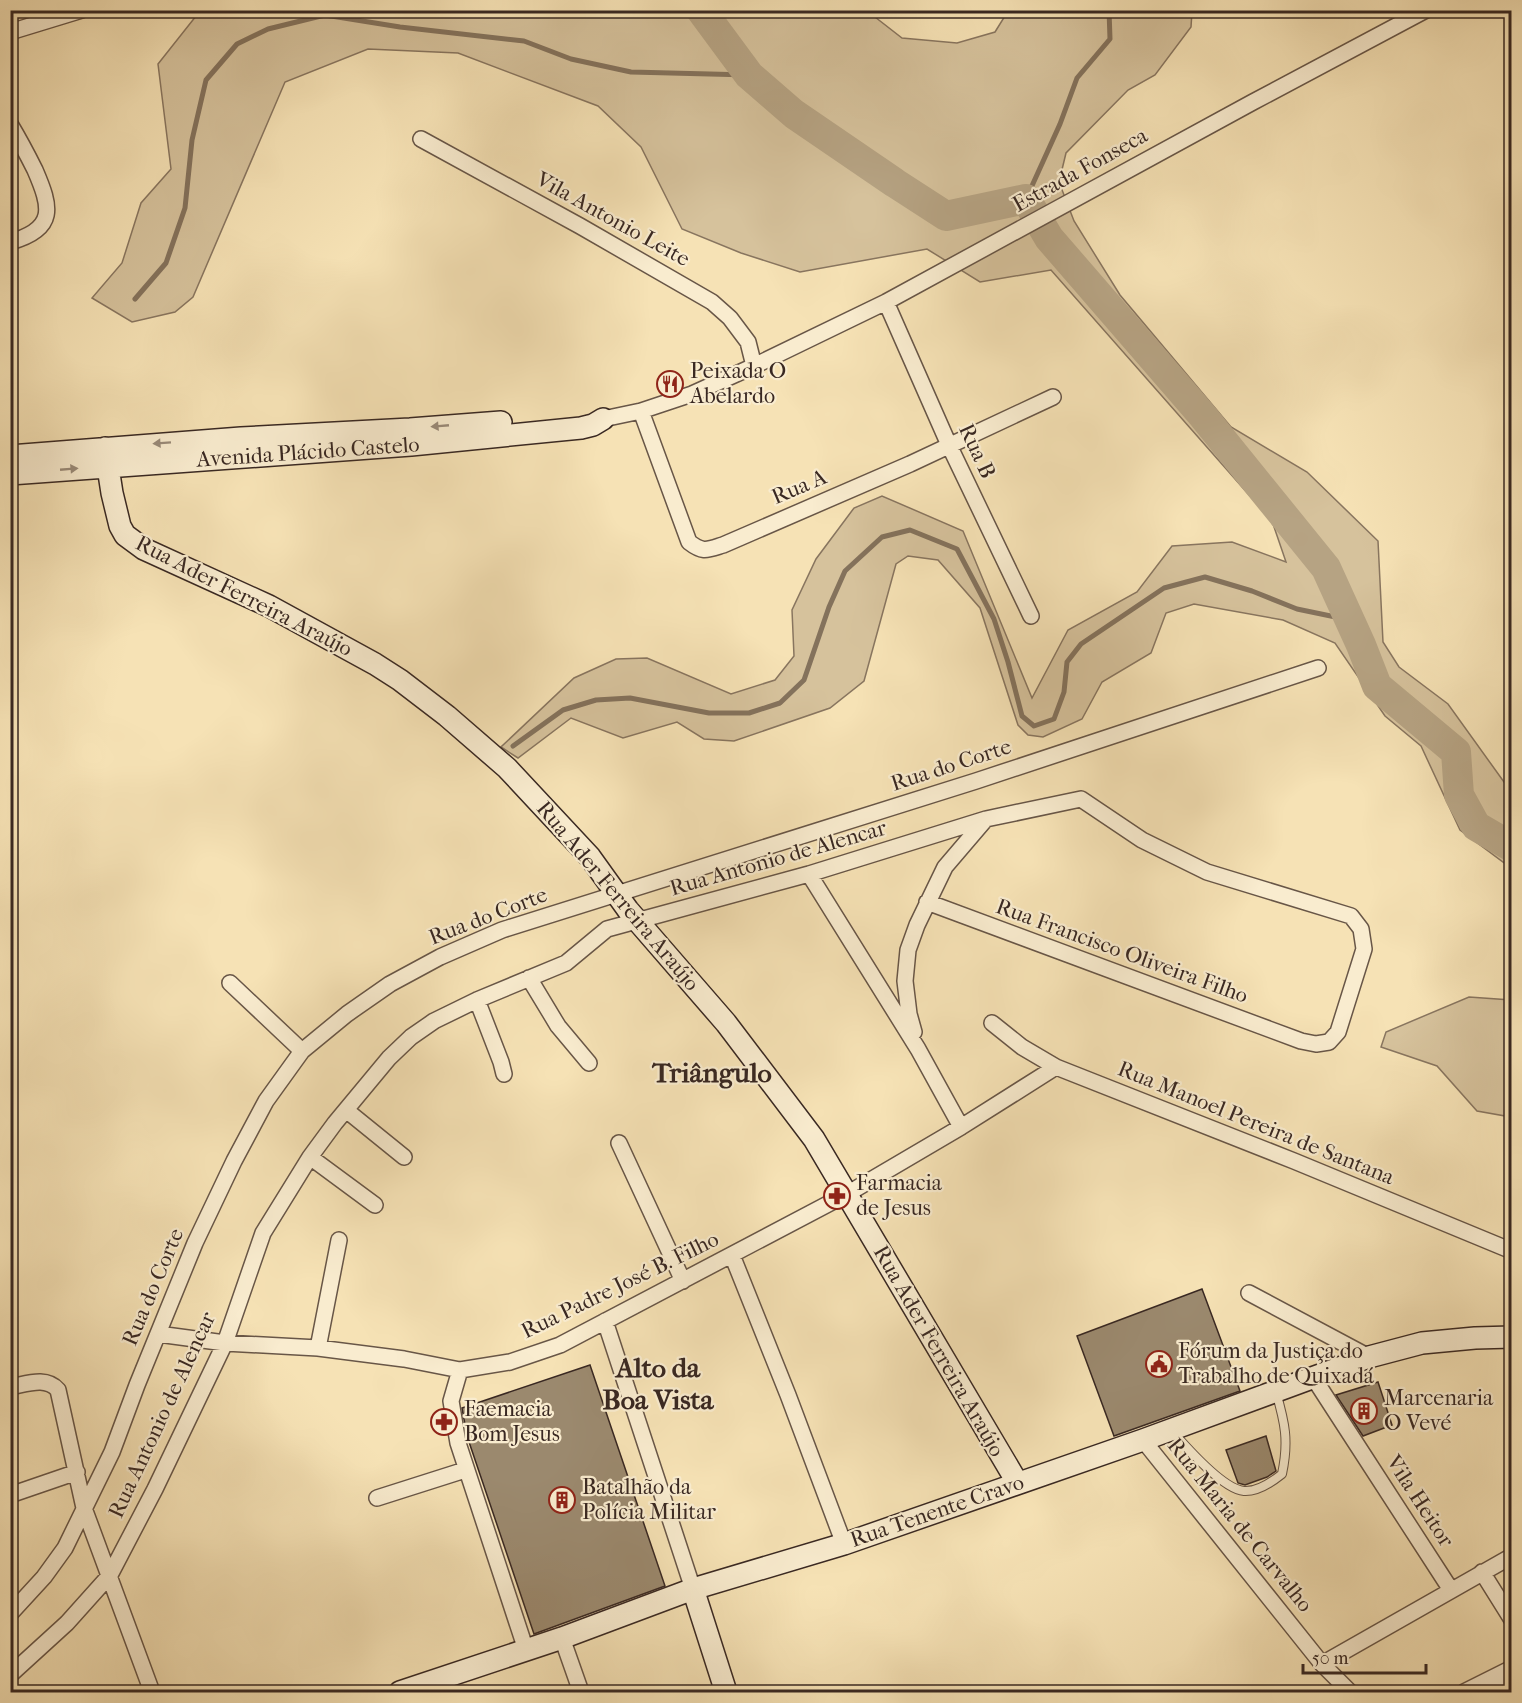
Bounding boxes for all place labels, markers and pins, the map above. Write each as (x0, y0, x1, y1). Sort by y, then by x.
place label: Peixada O Abelardo (689, 358, 786, 409)
restaurant icon: Peixada O Abelardo (655, 369, 685, 399)
place label: Farmacia de Jesus (856, 1170, 943, 1221)
pharmacy icon: Farmacia de Jesus (822, 1181, 852, 1211)
place label: Fórum da Justiça do Trabalho de Quixadá (1178, 1338, 1375, 1389)
public building icon: Fórum da Justiça do Trabalho de Quixadá (1144, 1349, 1174, 1379)
place label: Marcenaria O Vevé (1384, 1385, 1494, 1436)
place label: Faemacia Bom Jesus (464, 1396, 560, 1447)
building icon: Marcenaria O Vevé (1349, 1396, 1379, 1426)
pharmacy icon: Faemacia Bom Jesus (429, 1407, 459, 1437)
place label: Batalhão da Polícia Militar (582, 1474, 716, 1525)
building icon: Batalhão da Polícia Militar (547, 1485, 577, 1515)

